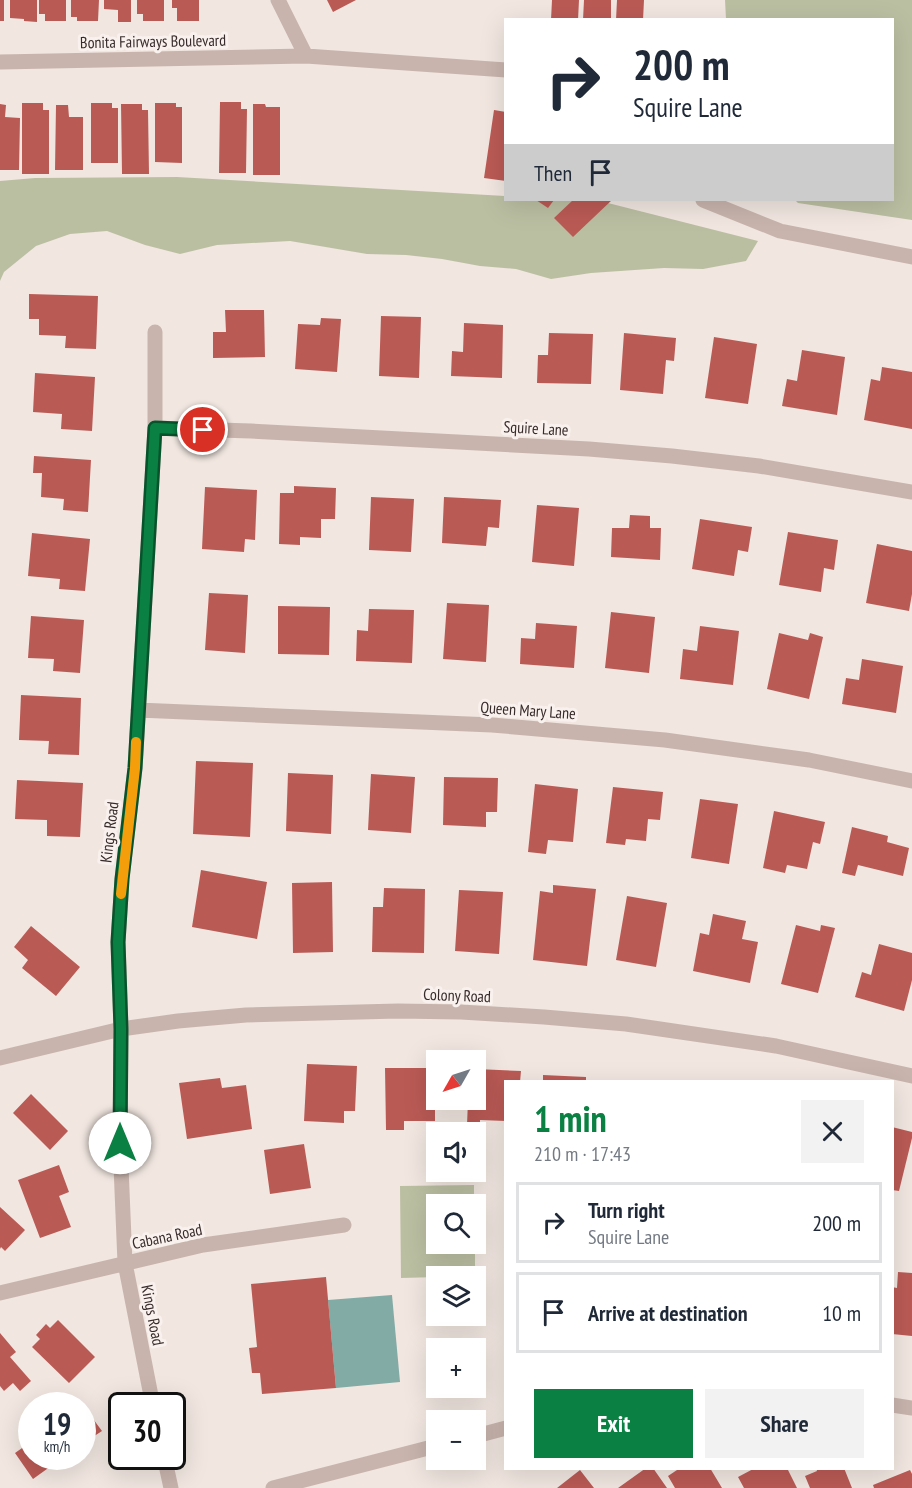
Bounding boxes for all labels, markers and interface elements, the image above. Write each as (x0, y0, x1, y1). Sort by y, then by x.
street label: Bonita Fairways Boulevard (80, 30, 226, 52)
text: 200 m (633, 37, 730, 92)
icon: right (534, 42, 612, 120)
text: Squire Lane (633, 90, 743, 124)
icon: arrive (584, 156, 617, 189)
text: Then (534, 159, 572, 187)
pin (177, 404, 228, 455)
icon: arrive (186, 413, 219, 446)
street label: Squire Lane (503, 416, 569, 440)
street label: Queen Mary Lane (480, 697, 576, 723)
street label: Kings Road (95, 800, 123, 864)
street label: Colony Road (423, 984, 491, 1006)
north arrow (426, 1050, 486, 1110)
map controls (426, 1050, 486, 1470)
text: 1 min (534, 1095, 607, 1142)
button: close (801, 1100, 864, 1163)
position arrow (88, 1111, 152, 1175)
button: sound (426, 1122, 486, 1182)
text: 210 m · 17:43 (534, 1141, 631, 1167)
button: search (426, 1194, 486, 1254)
text: Turn right (588, 1196, 665, 1224)
icon: right (537, 1206, 570, 1239)
text: 200 m (812, 1209, 861, 1237)
street label: Cabana Road (130, 1219, 204, 1253)
text: Squire Lane (588, 1224, 669, 1250)
button: layers (426, 1266, 486, 1326)
street label: Kings Road (137, 1283, 169, 1347)
icon: arrive (537, 1296, 570, 1329)
text: Arrive at destination (588, 1299, 748, 1327)
text: 10 m (822, 1299, 861, 1327)
button: + (426, 1338, 486, 1398)
button: Exit (534, 1389, 693, 1458)
button: Share (705, 1389, 864, 1458)
speed limit sign: 30 (108, 1392, 186, 1470)
text: 19 (43, 1404, 71, 1443)
button: − (426, 1410, 486, 1470)
text: km/h (44, 1437, 70, 1456)

